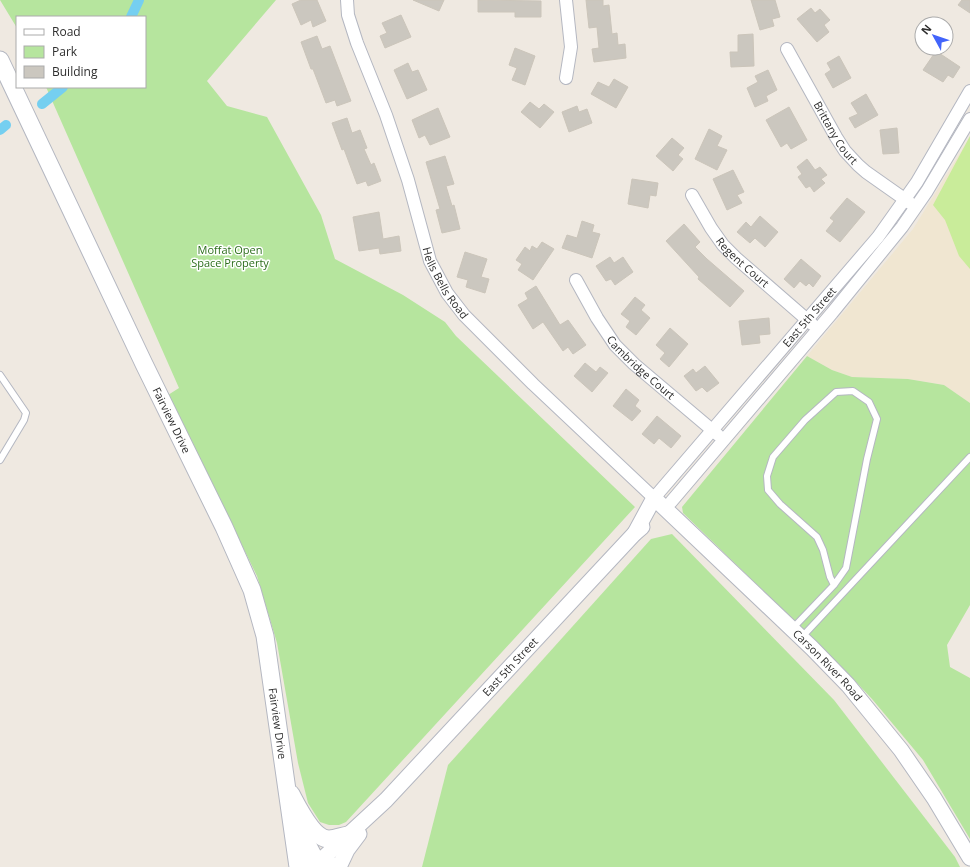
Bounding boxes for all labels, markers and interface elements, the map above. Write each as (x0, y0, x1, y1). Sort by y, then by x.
legend (16, 16, 146, 88)
north arrow (914, 16, 954, 56)
text: N (917, 21, 935, 38)
text: Road (52, 23, 81, 40)
text: Park (52, 43, 78, 60)
text: Building (52, 63, 98, 80)
street label: Brittany Court (811, 98, 862, 167)
street label: Regent Court (713, 234, 773, 291)
park label: Moffat Open Space Property (191, 242, 269, 270)
street label: Hells Bells Road (420, 245, 472, 322)
street label: East 5th Street (779, 283, 839, 350)
street label: Cambridge Court (604, 332, 678, 402)
street label: Fairview Drive (149, 384, 195, 456)
street label: Carson River Road (790, 626, 866, 704)
street label: East 5th Street (479, 634, 541, 699)
street label: Fairview Drive (265, 687, 290, 760)

